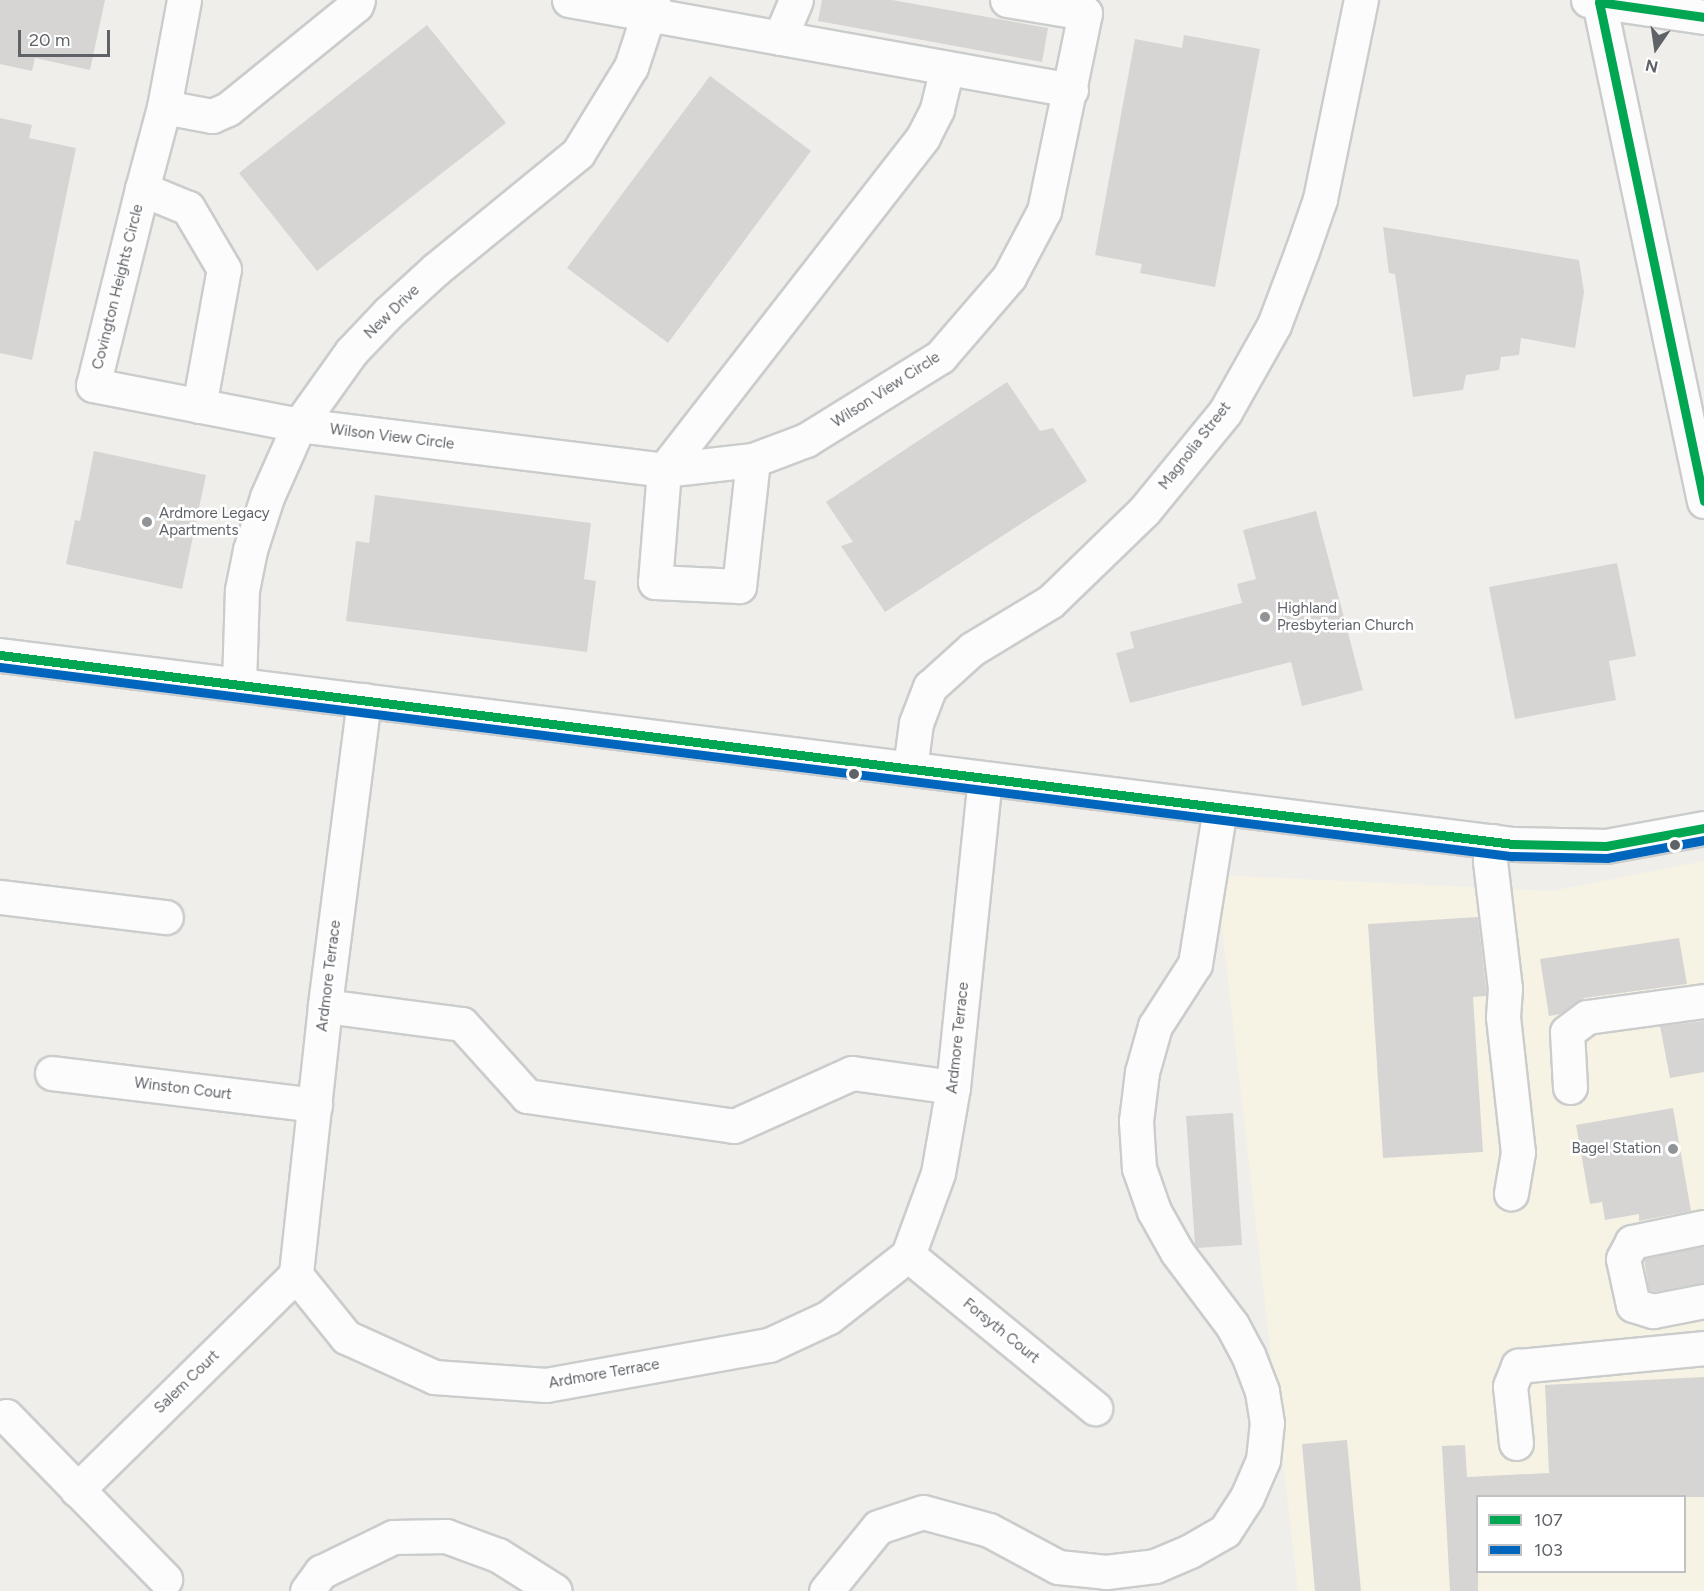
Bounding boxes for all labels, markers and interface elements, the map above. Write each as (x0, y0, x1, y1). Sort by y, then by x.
scale bar (21, 18, 112, 56)
north arrow (1626, 18, 1686, 78)
text: 20 m (29, 29, 70, 51)
text: N (1644, 55, 1660, 77)
street label: Covington Heights Circle (89, 203, 147, 371)
street label: New Drive (361, 281, 423, 343)
street label: Wilson View Circle (829, 348, 943, 432)
street label: Magnolia Street (1155, 399, 1235, 493)
street label: Wilson View Circle (329, 420, 455, 454)
place label: Ardmore Legacy Apartments (159, 504, 270, 539)
marker: Ardmore Legacy Apartments (140, 515, 154, 529)
place label: Highland Presbyterian Church (1277, 599, 1414, 634)
marker: Highland Presbyterian Church (1258, 610, 1272, 624)
unlabelled marker (848, 768, 860, 780)
unlabelled marker (1669, 839, 1681, 851)
street label: Ardmore Terrace (313, 919, 345, 1033)
street label: Ardmore Terrace (943, 981, 973, 1095)
street label: Winston Court (133, 1074, 233, 1104)
place label: Bagel Station (1571, 1140, 1661, 1158)
marker: Bagel Station (1666, 1142, 1680, 1156)
street label: Forsyth Court (959, 1295, 1043, 1367)
street label: Salem Court (151, 1347, 223, 1417)
street label: Ardmore Terrace (547, 1355, 661, 1393)
legend (1476, 1495, 1686, 1573)
text: 107 (1534, 1509, 1563, 1531)
text: 103 (1534, 1539, 1563, 1561)

